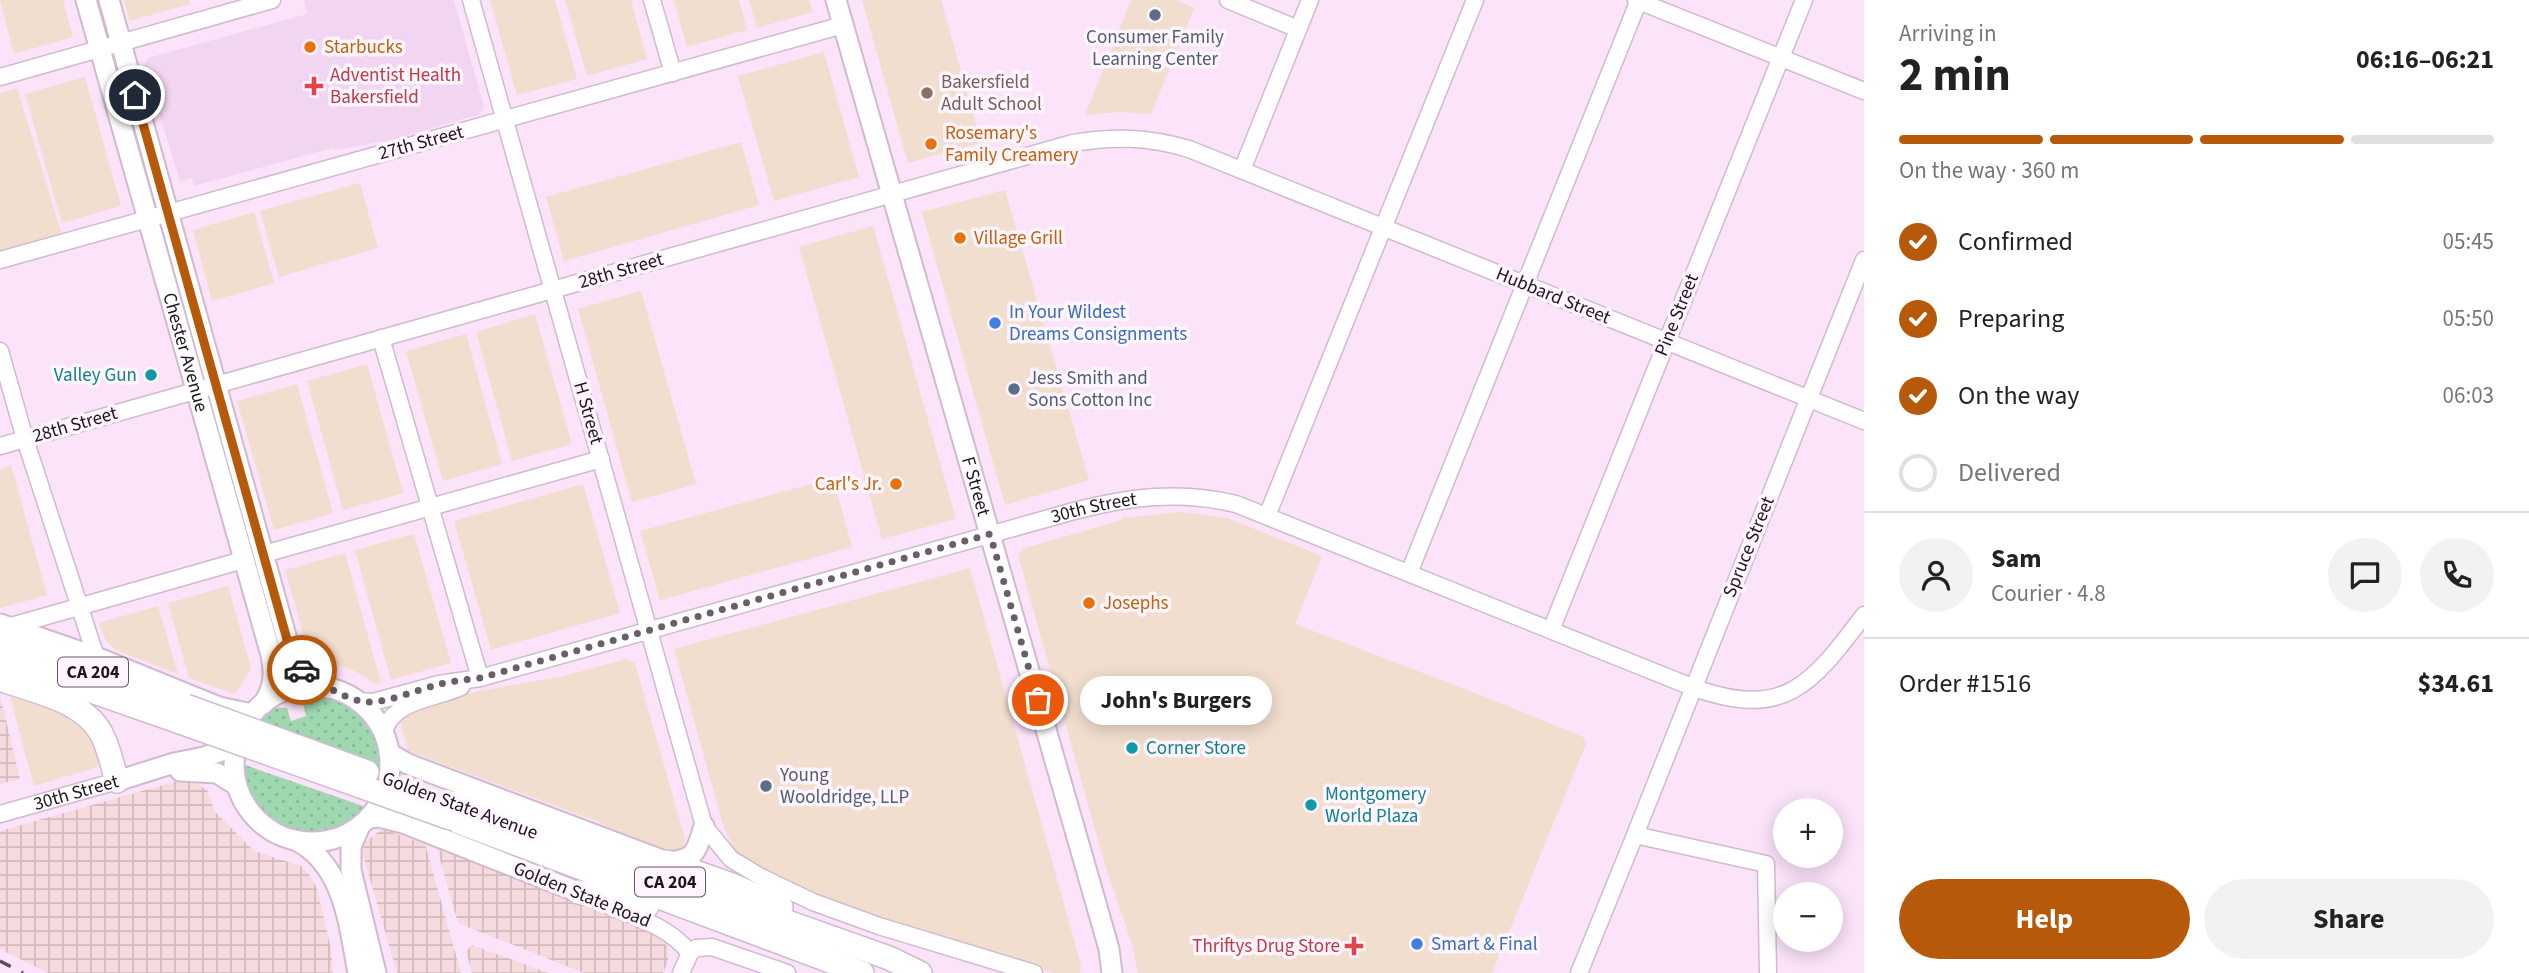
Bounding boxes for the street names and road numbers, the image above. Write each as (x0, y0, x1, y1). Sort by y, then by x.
street label: 27th Street (375, 119, 467, 167)
street label: 28th Street (575, 246, 667, 296)
street label: Hubbard Street (1492, 261, 1615, 331)
street label: Pine Street (1648, 269, 1706, 360)
street label: Chester Avenue (156, 289, 215, 415)
street label: H Street (566, 379, 610, 448)
street label: 28th Street (29, 400, 121, 450)
street label: F Street (955, 453, 998, 520)
street label: 30th Street (1048, 485, 1139, 530)
street label: Spruce Street (1716, 492, 1782, 602)
road number: CA 204 (58, 658, 128, 686)
street label: Golden State Avenue (378, 765, 542, 847)
street label: 30th Street (30, 768, 122, 817)
street label: Golden State Road (509, 855, 655, 935)
road number: CA 204 (635, 868, 705, 897)

